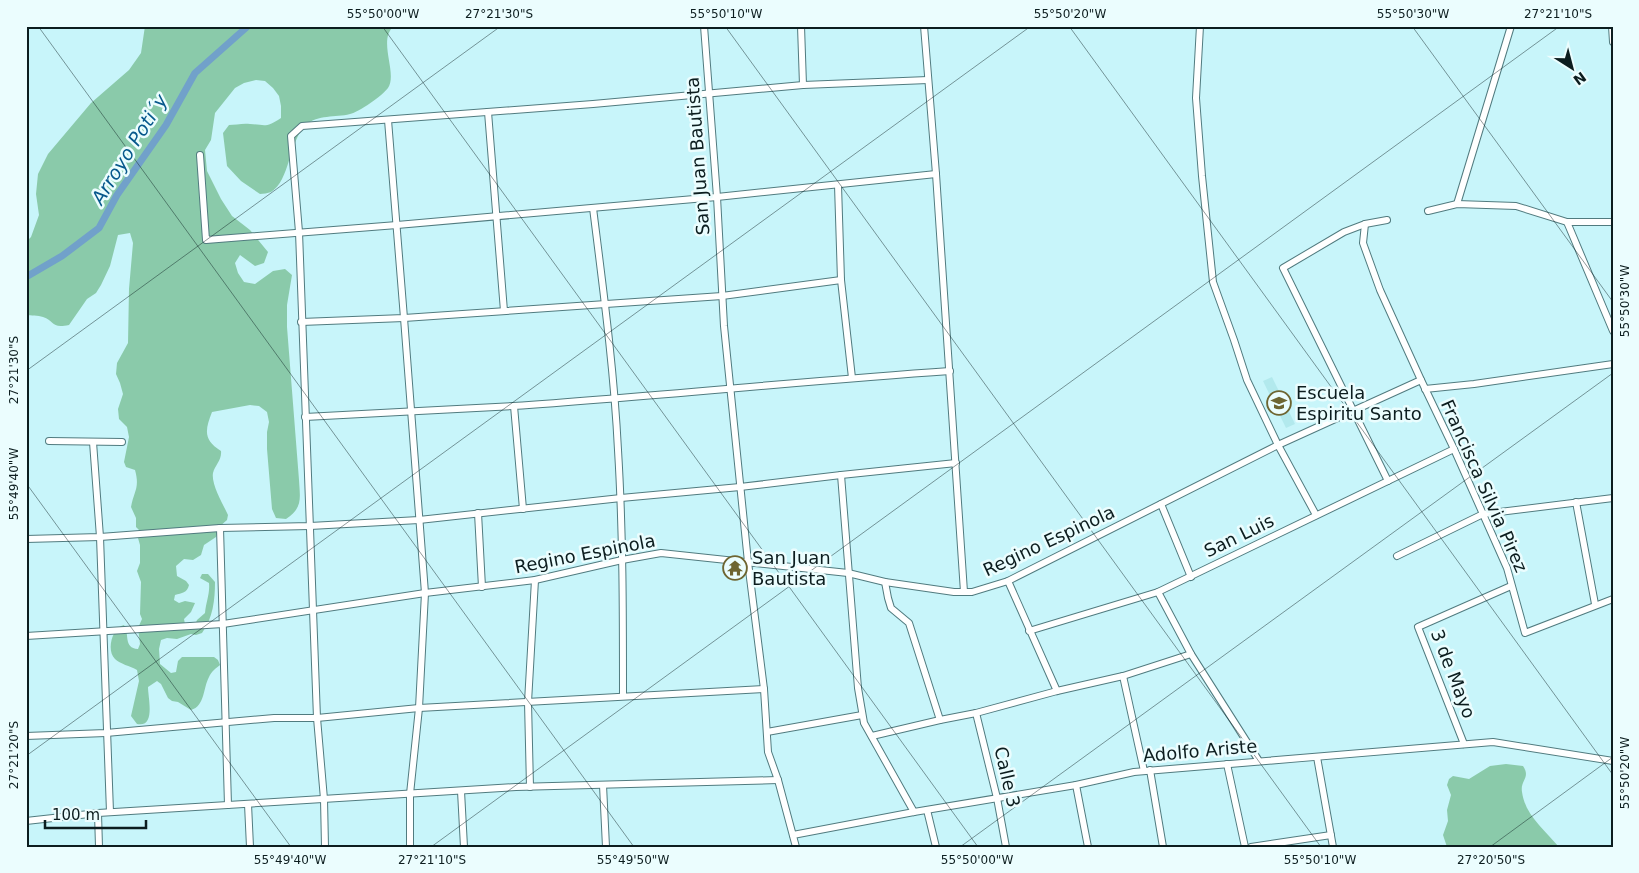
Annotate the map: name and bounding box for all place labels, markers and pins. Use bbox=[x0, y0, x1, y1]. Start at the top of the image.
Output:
place label: Escuela Espiritu Santo bbox=[1296, 382, 1422, 424]
school or university icon: Escuela Espiritu Santo bbox=[1266, 390, 1292, 416]
place label: San Juan Bautista bbox=[752, 547, 831, 589]
temple icon: San Juan Bautista bbox=[722, 555, 748, 581]

